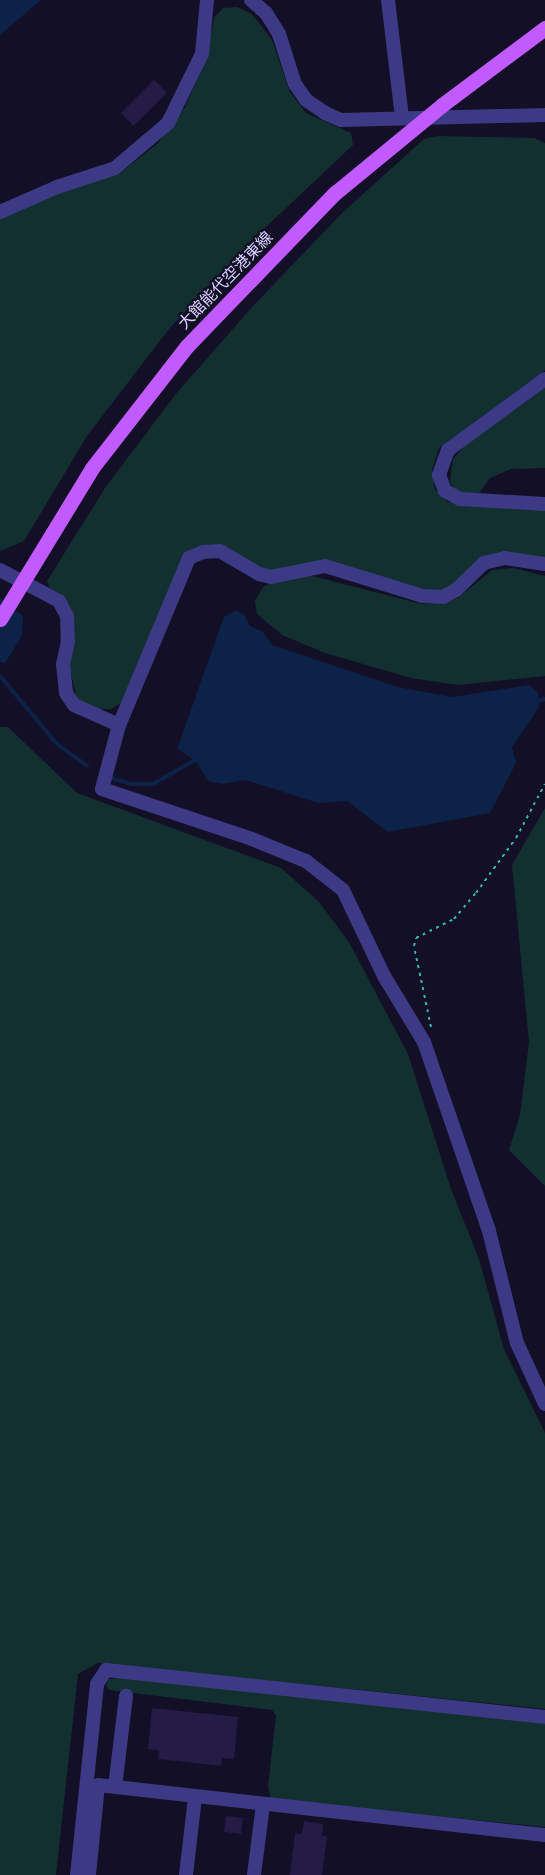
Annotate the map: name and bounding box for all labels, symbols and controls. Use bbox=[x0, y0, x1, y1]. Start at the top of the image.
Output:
street label: 大館能代空港東線 bbox=[174, 227, 276, 333]

